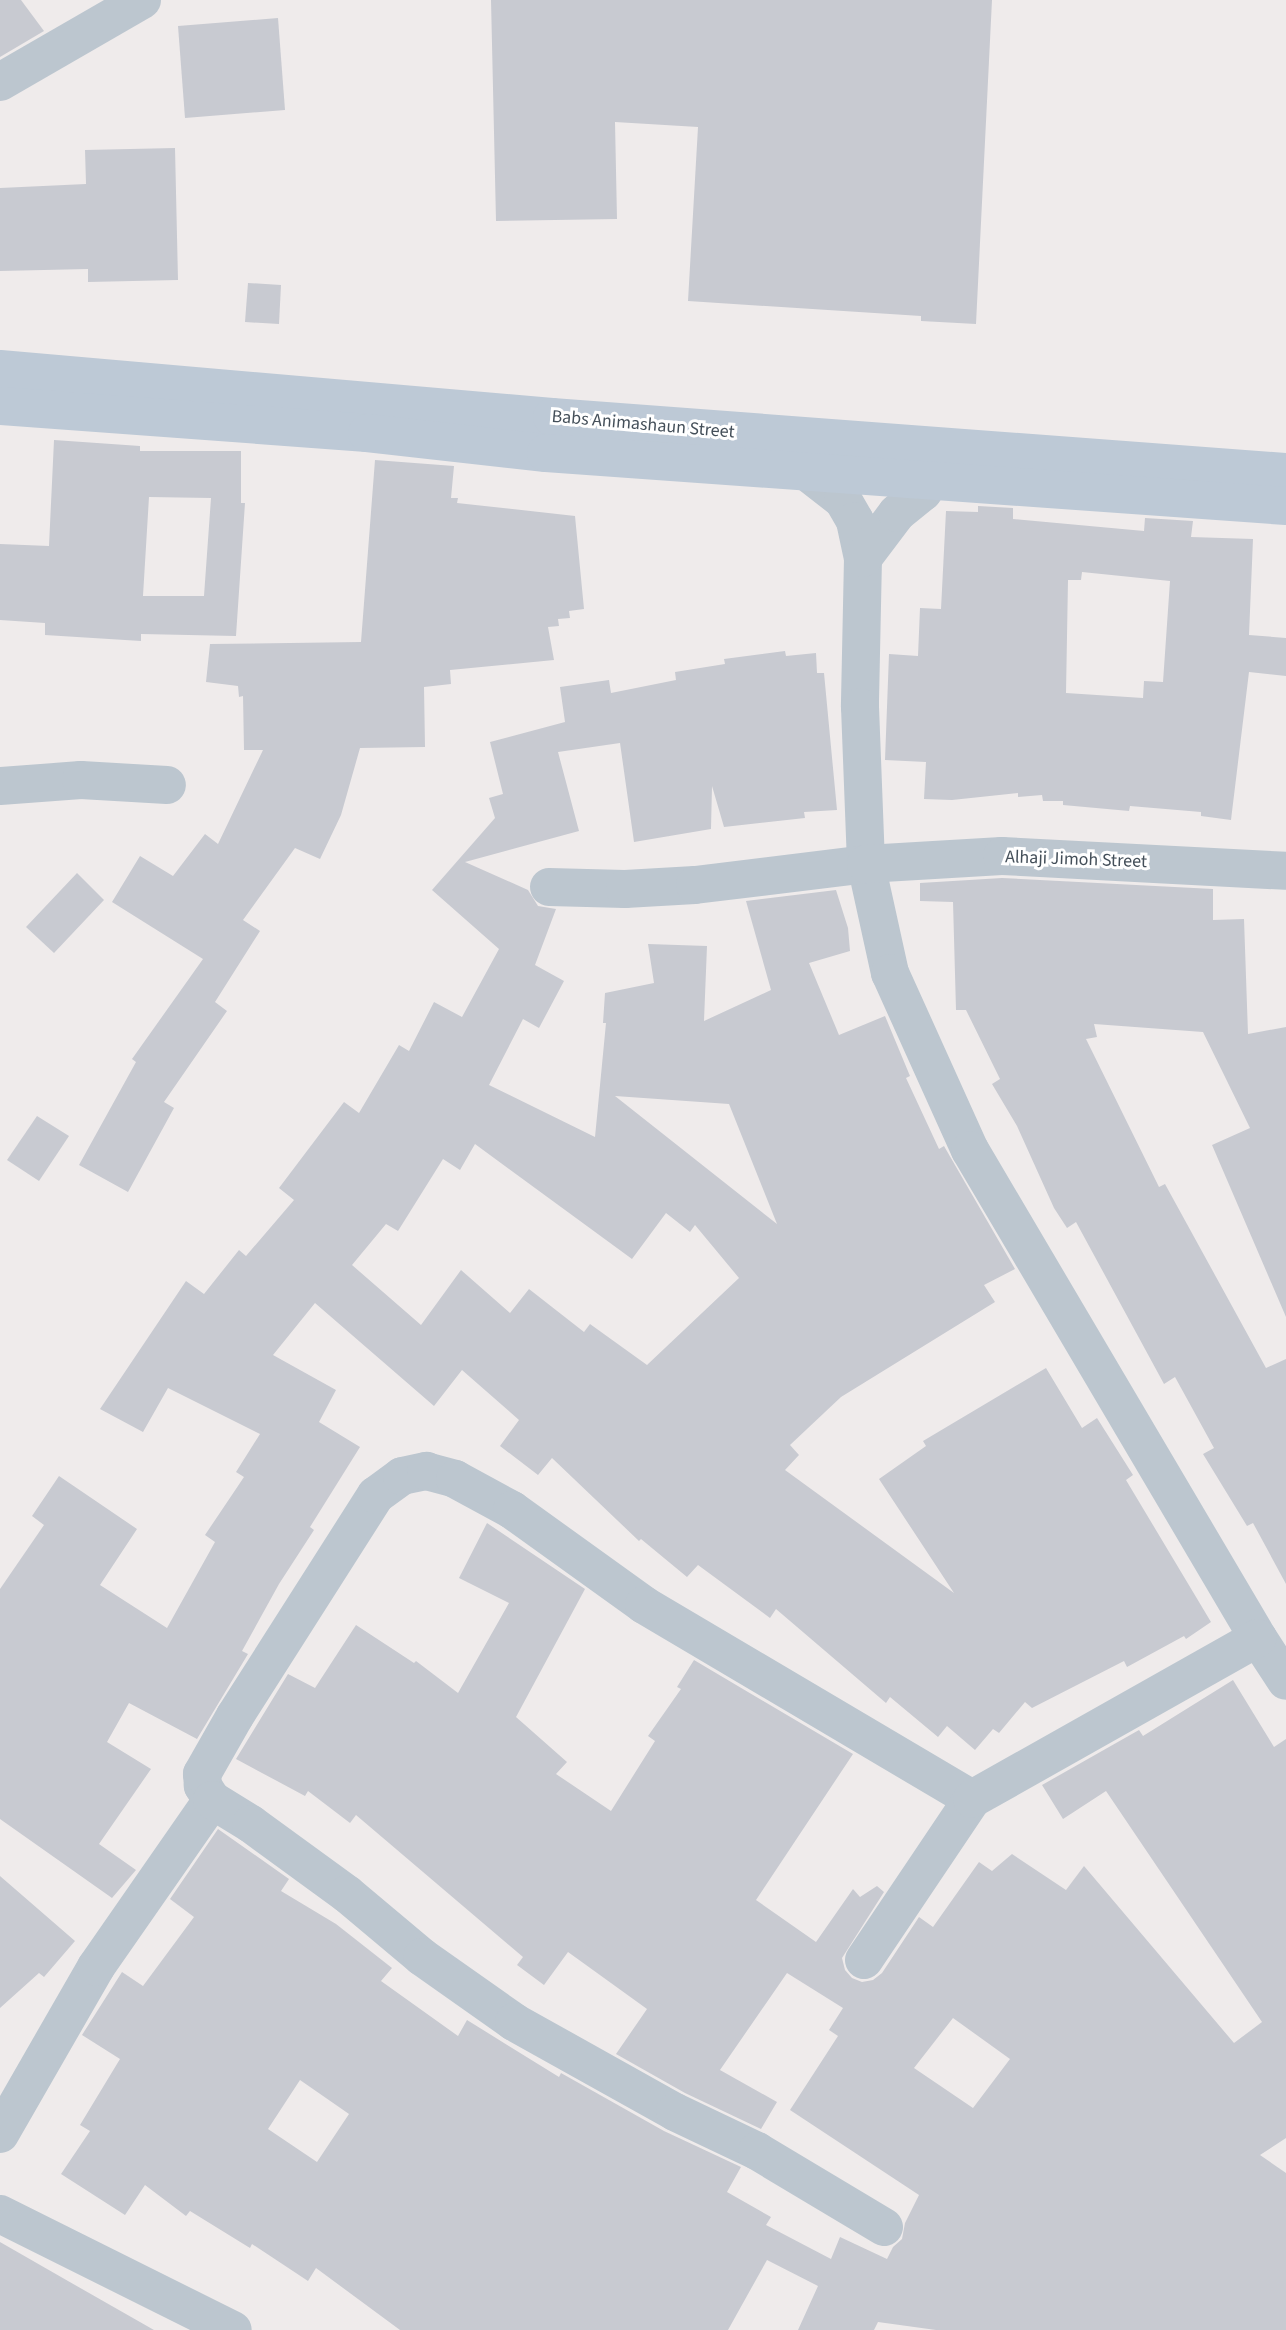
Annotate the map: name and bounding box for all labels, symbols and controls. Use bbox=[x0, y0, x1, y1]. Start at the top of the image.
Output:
street label: Babs Animashaun Street bbox=[551, 406, 735, 444]
street label: Alhaji Jimoh Street bbox=[1005, 847, 1147, 873]

